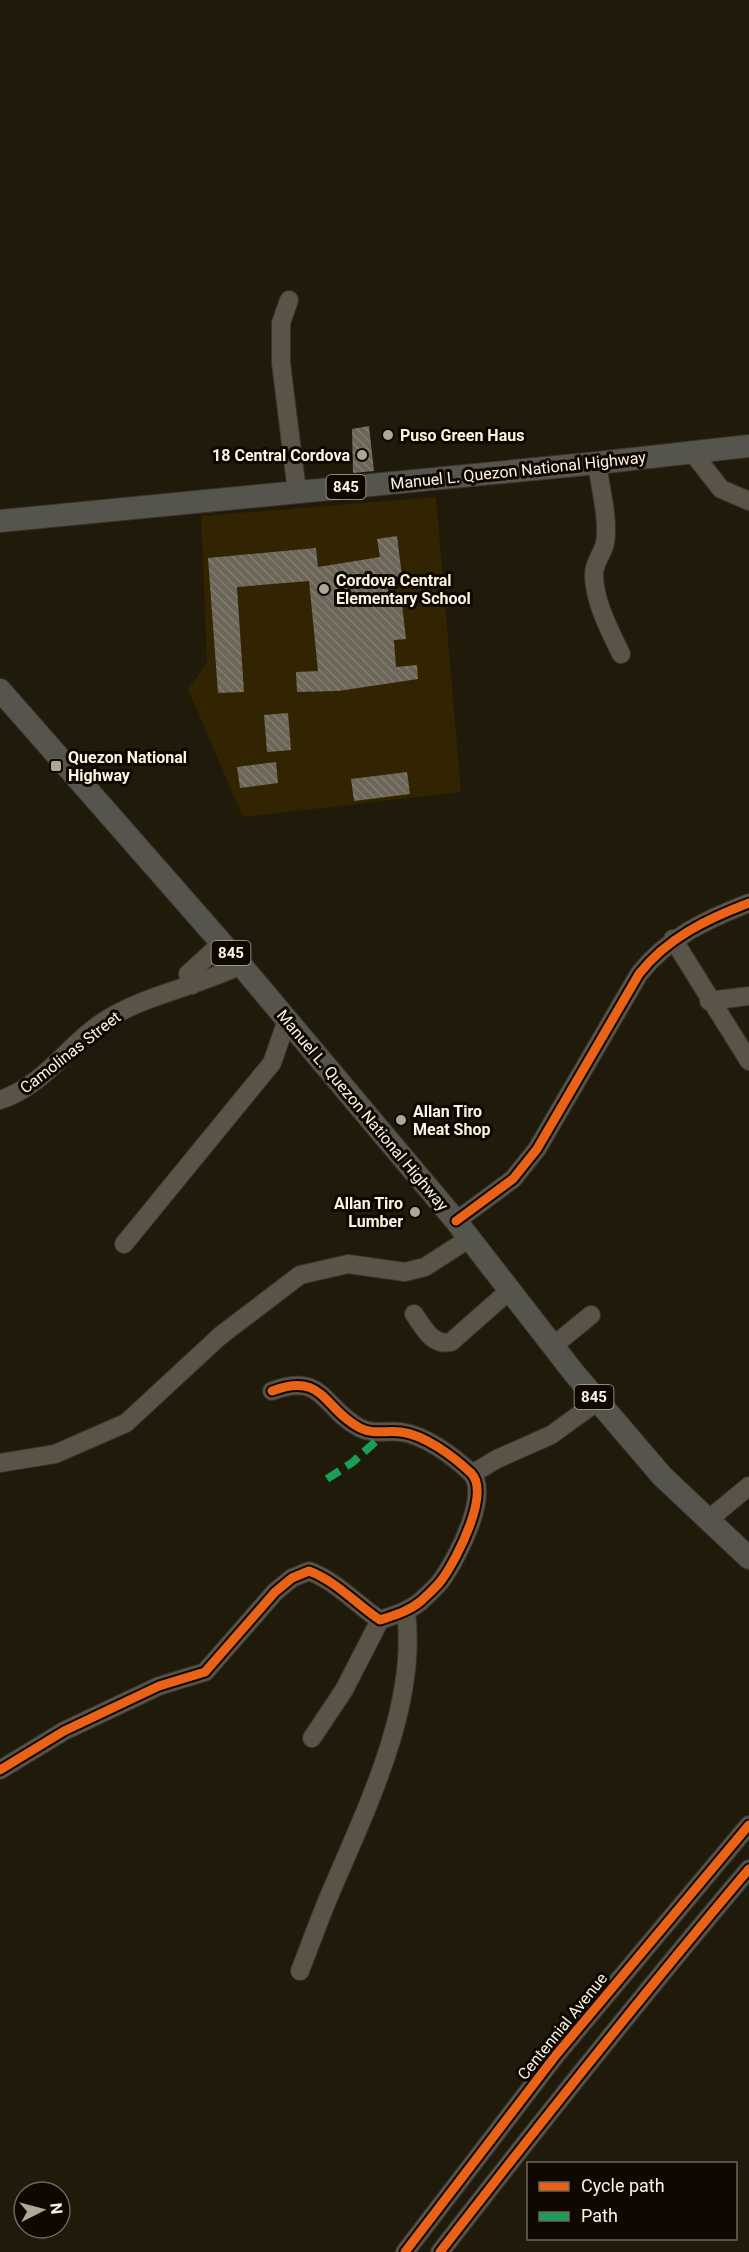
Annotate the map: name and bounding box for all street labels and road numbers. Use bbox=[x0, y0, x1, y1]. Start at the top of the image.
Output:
street label: Manuel L. Quezon National Highway bbox=[389, 448, 647, 493]
road number: 845 bbox=[326, 475, 366, 499]
road number: 845 bbox=[212, 941, 250, 965]
street label: Manuel L. Quezon National Highway bbox=[273, 1006, 453, 1215]
street label: Camolinas Street bbox=[16, 1007, 124, 1097]
road number: 845 bbox=[574, 1385, 614, 1409]
street label: Centennial Avenue bbox=[514, 1969, 611, 2084]

